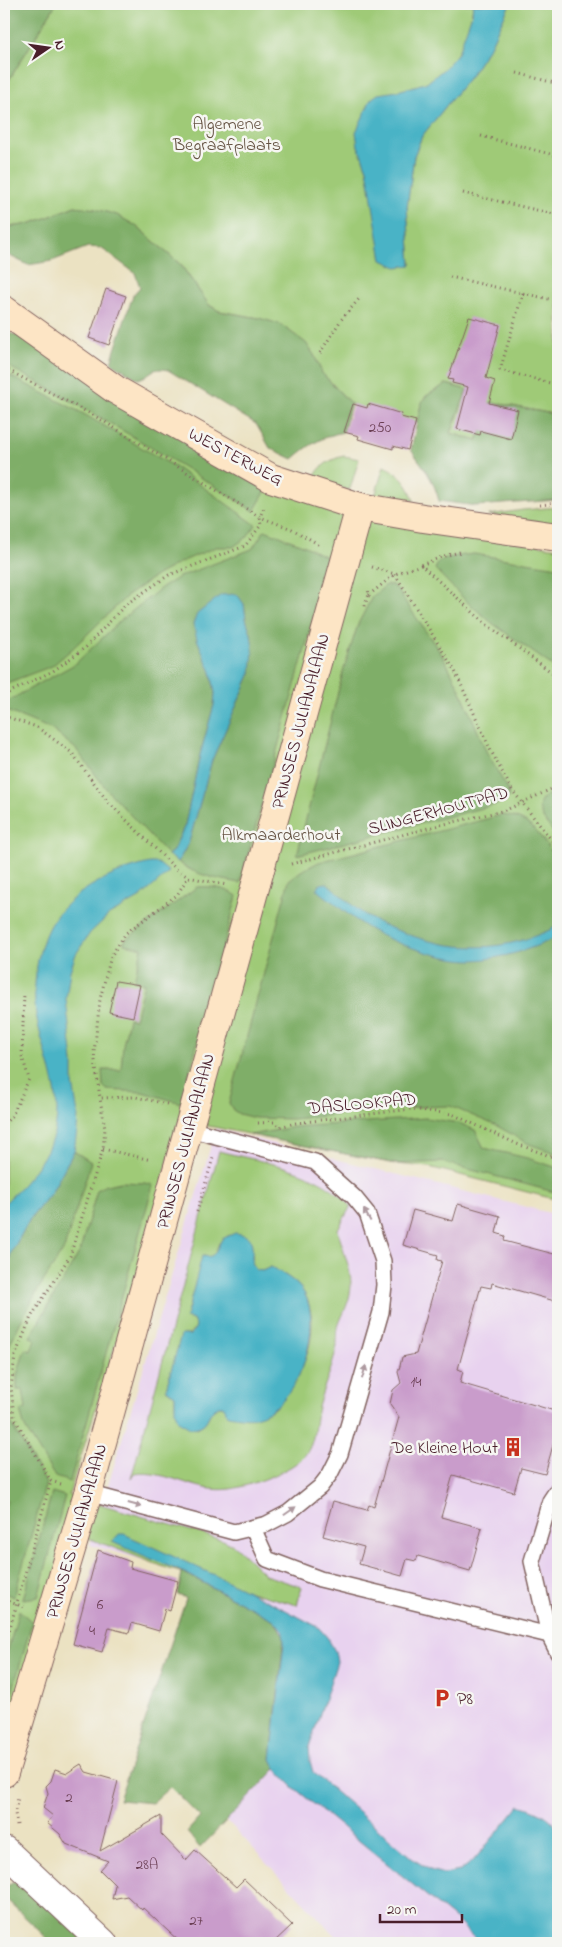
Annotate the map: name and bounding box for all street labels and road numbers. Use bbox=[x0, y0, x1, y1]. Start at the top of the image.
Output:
street label: WESTERWEG bbox=[183, 422, 287, 494]
street label: PRINSES JULIANALAAN bbox=[266, 631, 338, 812]
street label: SLINGERHOUTPAD bbox=[365, 781, 512, 843]
street label: PRINSES JULIANALAAN bbox=[151, 1051, 223, 1232]
street label: DASLOOKPAD bbox=[306, 1087, 417, 1123]
street label: PRINSES JULIANALAAN bbox=[41, 1441, 115, 1622]

